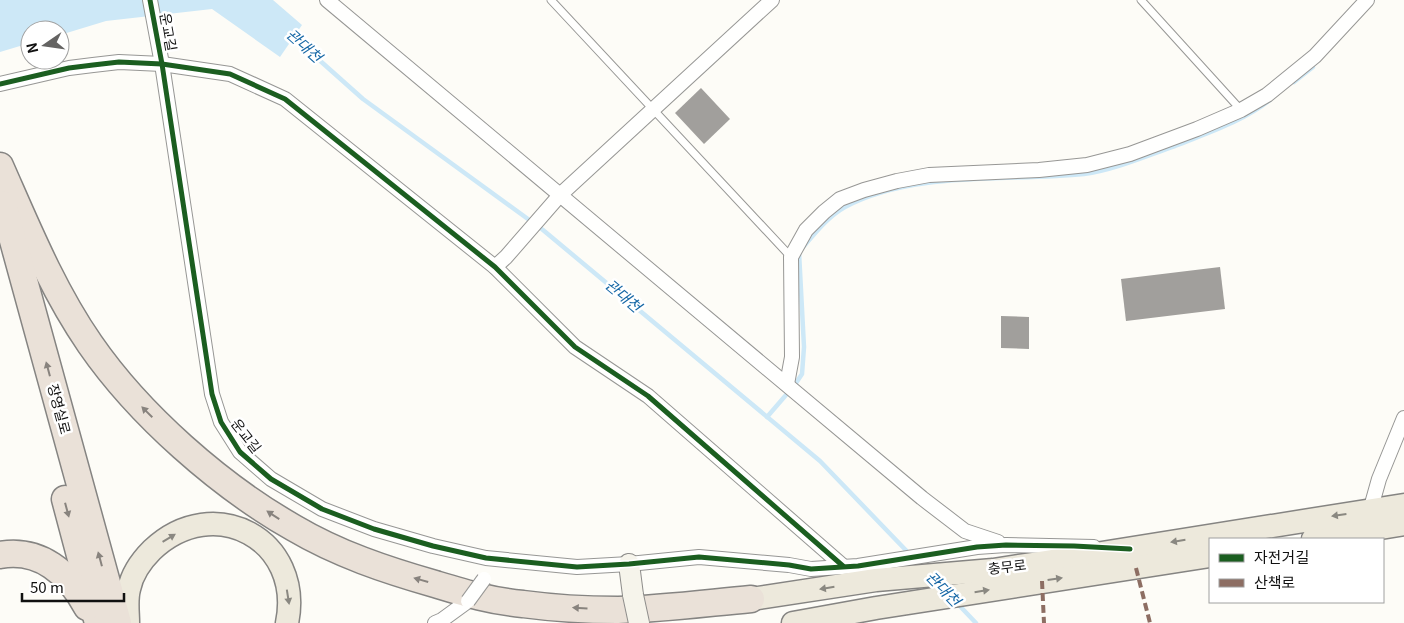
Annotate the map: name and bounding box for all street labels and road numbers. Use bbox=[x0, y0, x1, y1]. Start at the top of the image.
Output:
street label: 운교길 bbox=[156, 11, 182, 53]
street label: 장영실로 bbox=[44, 381, 76, 436]
street label: 운교길 bbox=[227, 414, 267, 457]
street label: 충무로 bbox=[986, 554, 1027, 578]

